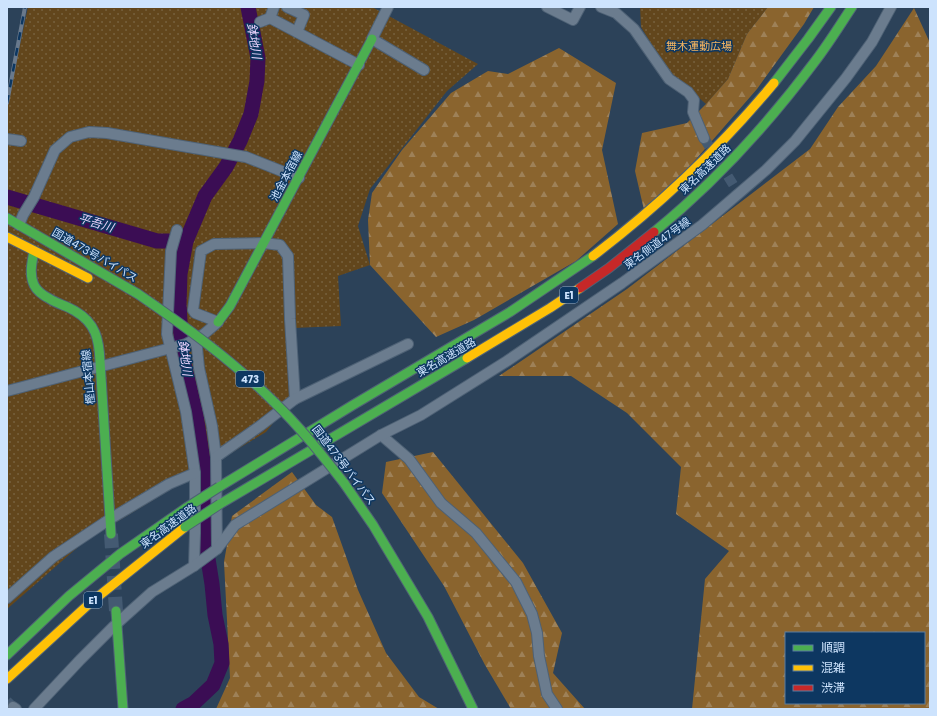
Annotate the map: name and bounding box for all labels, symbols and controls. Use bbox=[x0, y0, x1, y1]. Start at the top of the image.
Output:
water label: 鉢地川 bbox=[243, 22, 266, 62]
park label: 舞木運動広場 bbox=[666, 38, 732, 54]
street label: 東名高速道路 bbox=[676, 140, 734, 198]
street label: 池金本宿線 bbox=[266, 148, 306, 204]
water label: 平吾川 bbox=[76, 209, 118, 236]
street label: 東名側道47号線 bbox=[620, 213, 694, 273]
street label: 国道473号バイパス bbox=[49, 224, 141, 286]
road number: E1 bbox=[560, 287, 578, 303]
street label: 東名高速道路 bbox=[413, 334, 479, 380]
water label: 鉢地川 bbox=[175, 339, 197, 379]
street label: 樫山本宿線 bbox=[78, 349, 98, 405]
road number: 473 bbox=[236, 371, 264, 387]
street label: 国道473号バイパス bbox=[309, 422, 379, 508]
street label: 東名高速道路 bbox=[137, 500, 199, 552]
road number: E1 bbox=[84, 592, 102, 608]
legend bbox=[785, 632, 925, 704]
text: 順調 bbox=[821, 639, 845, 656]
text: 混雑 bbox=[821, 659, 845, 676]
text: 渋滞 bbox=[821, 679, 845, 696]

